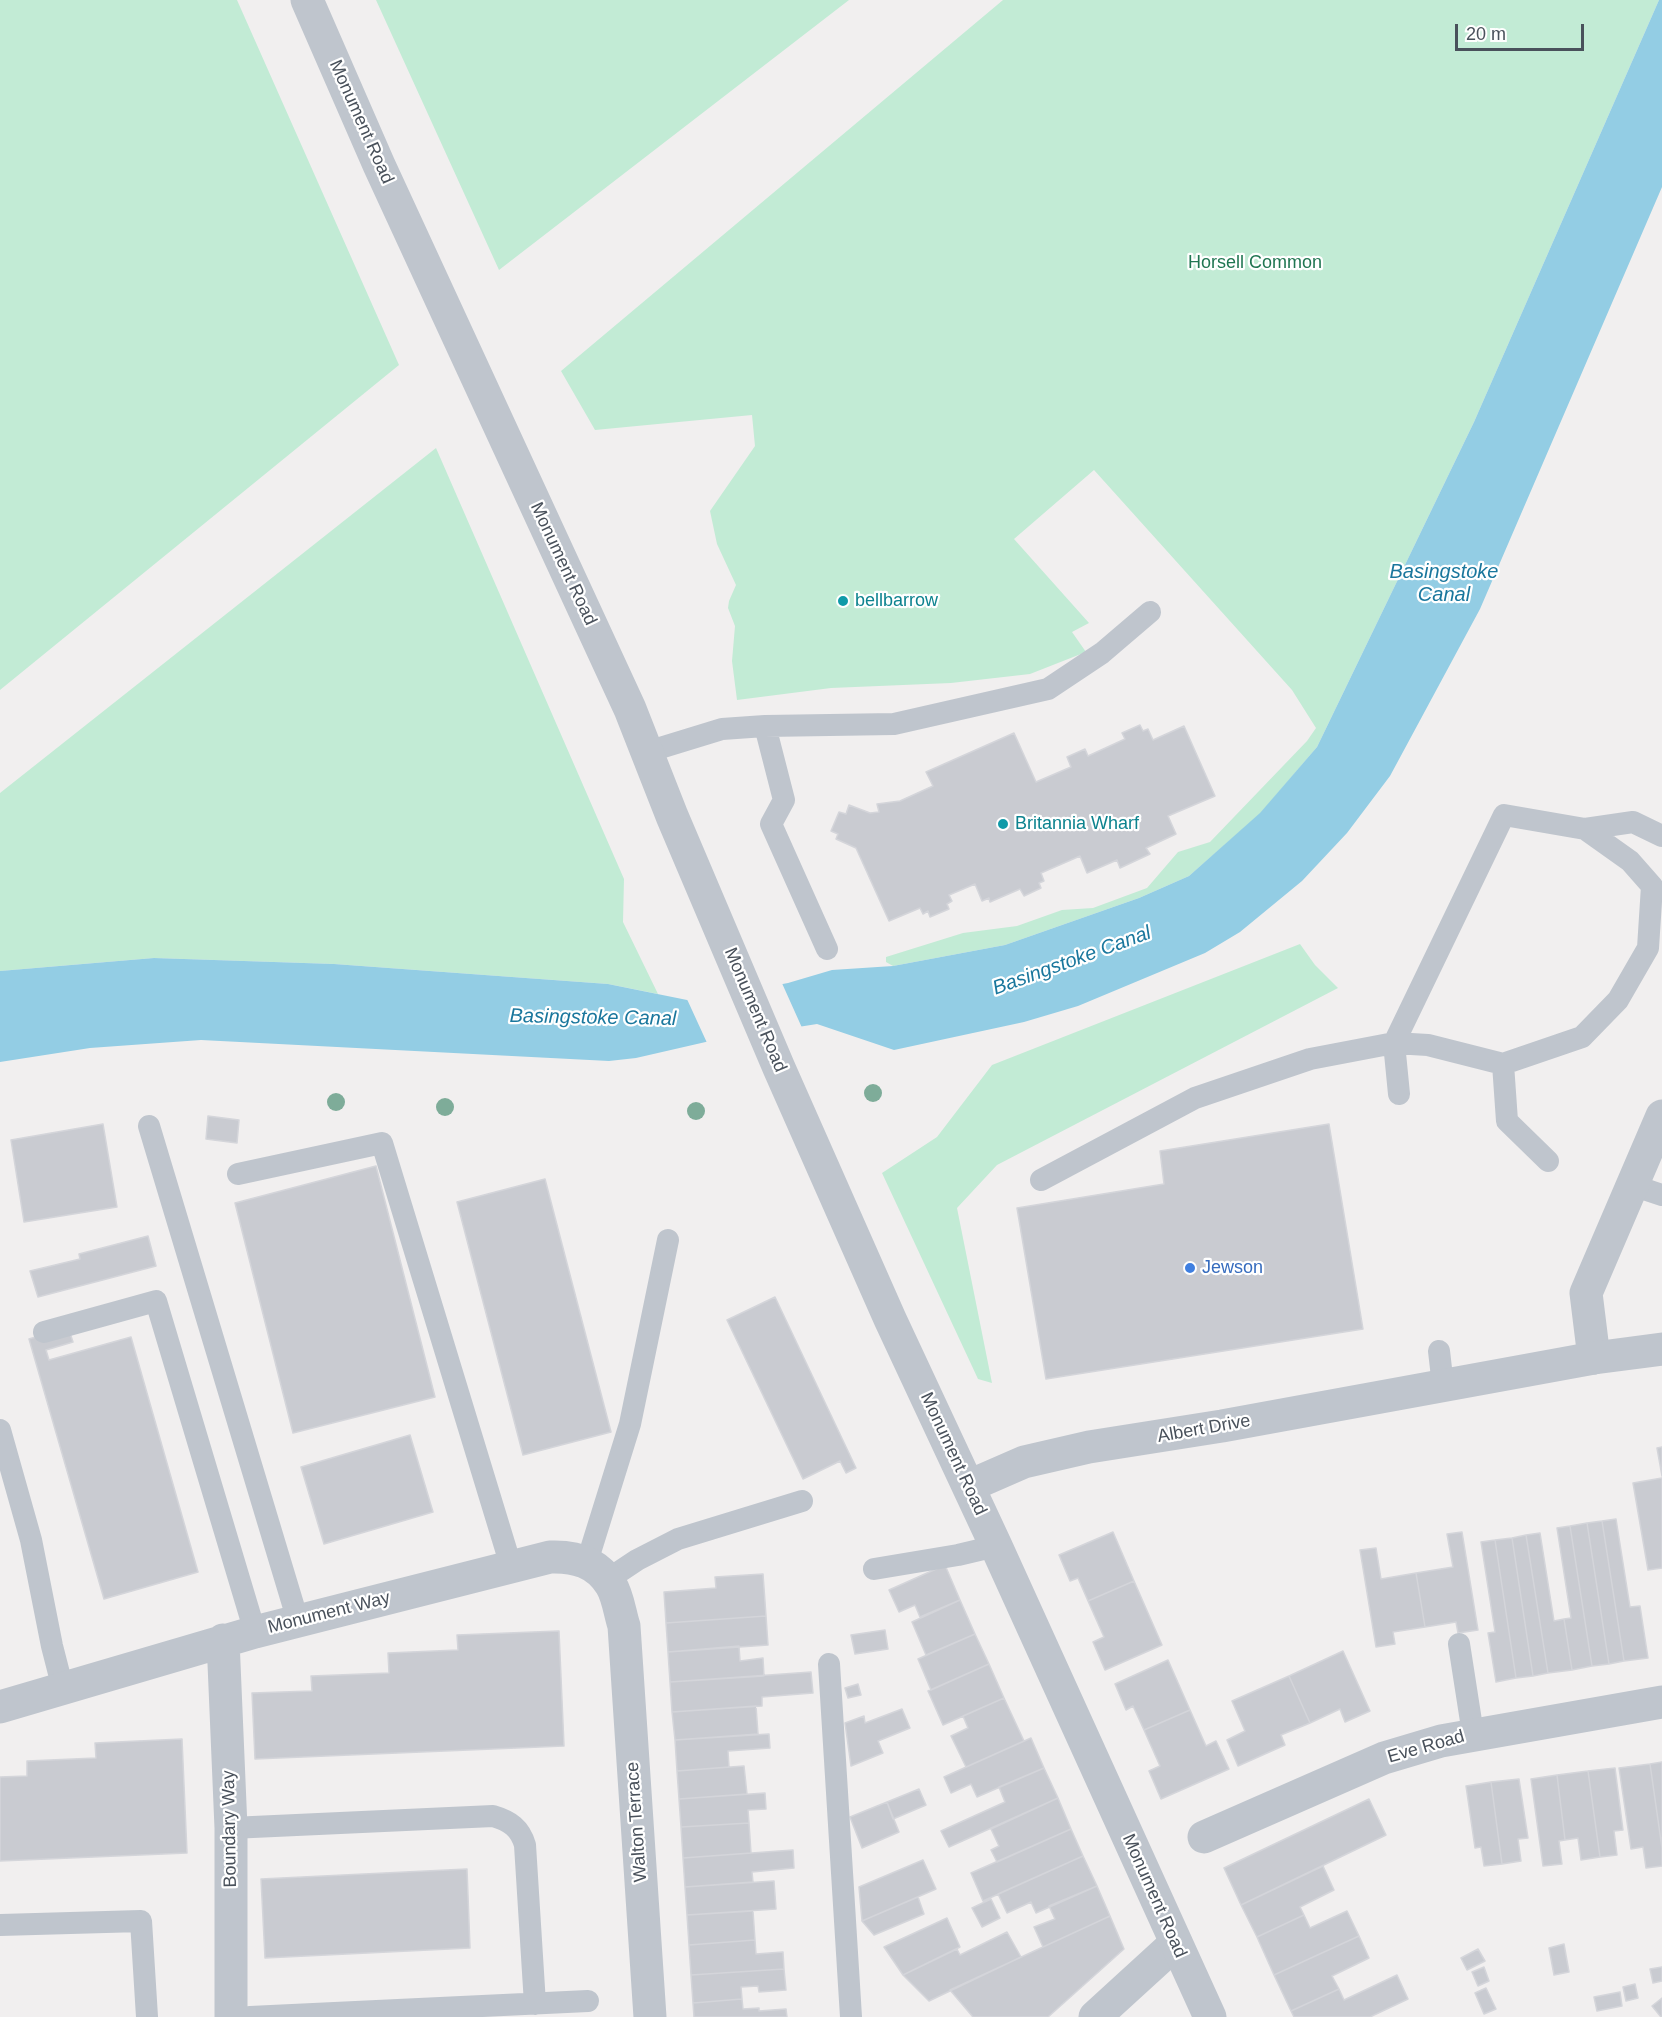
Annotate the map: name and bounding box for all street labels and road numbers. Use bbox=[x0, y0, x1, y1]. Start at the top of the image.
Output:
street label: Monument Road bbox=[324, 57, 398, 187]
street label: Monument Road bbox=[525, 499, 601, 629]
street label: Monument Road bbox=[719, 945, 791, 1075]
street label: Monument Road bbox=[915, 1389, 991, 1519]
street label: Albert Drive bbox=[1156, 1410, 1252, 1448]
street label: Monument Way bbox=[266, 1587, 392, 1639]
street label: Eve Road bbox=[1385, 1726, 1467, 1768]
street label: Walton Terrace bbox=[622, 1761, 652, 1883]
street label: Boundary Way bbox=[218, 1770, 242, 1888]
street label: Monument Road bbox=[1117, 1831, 1191, 1961]

